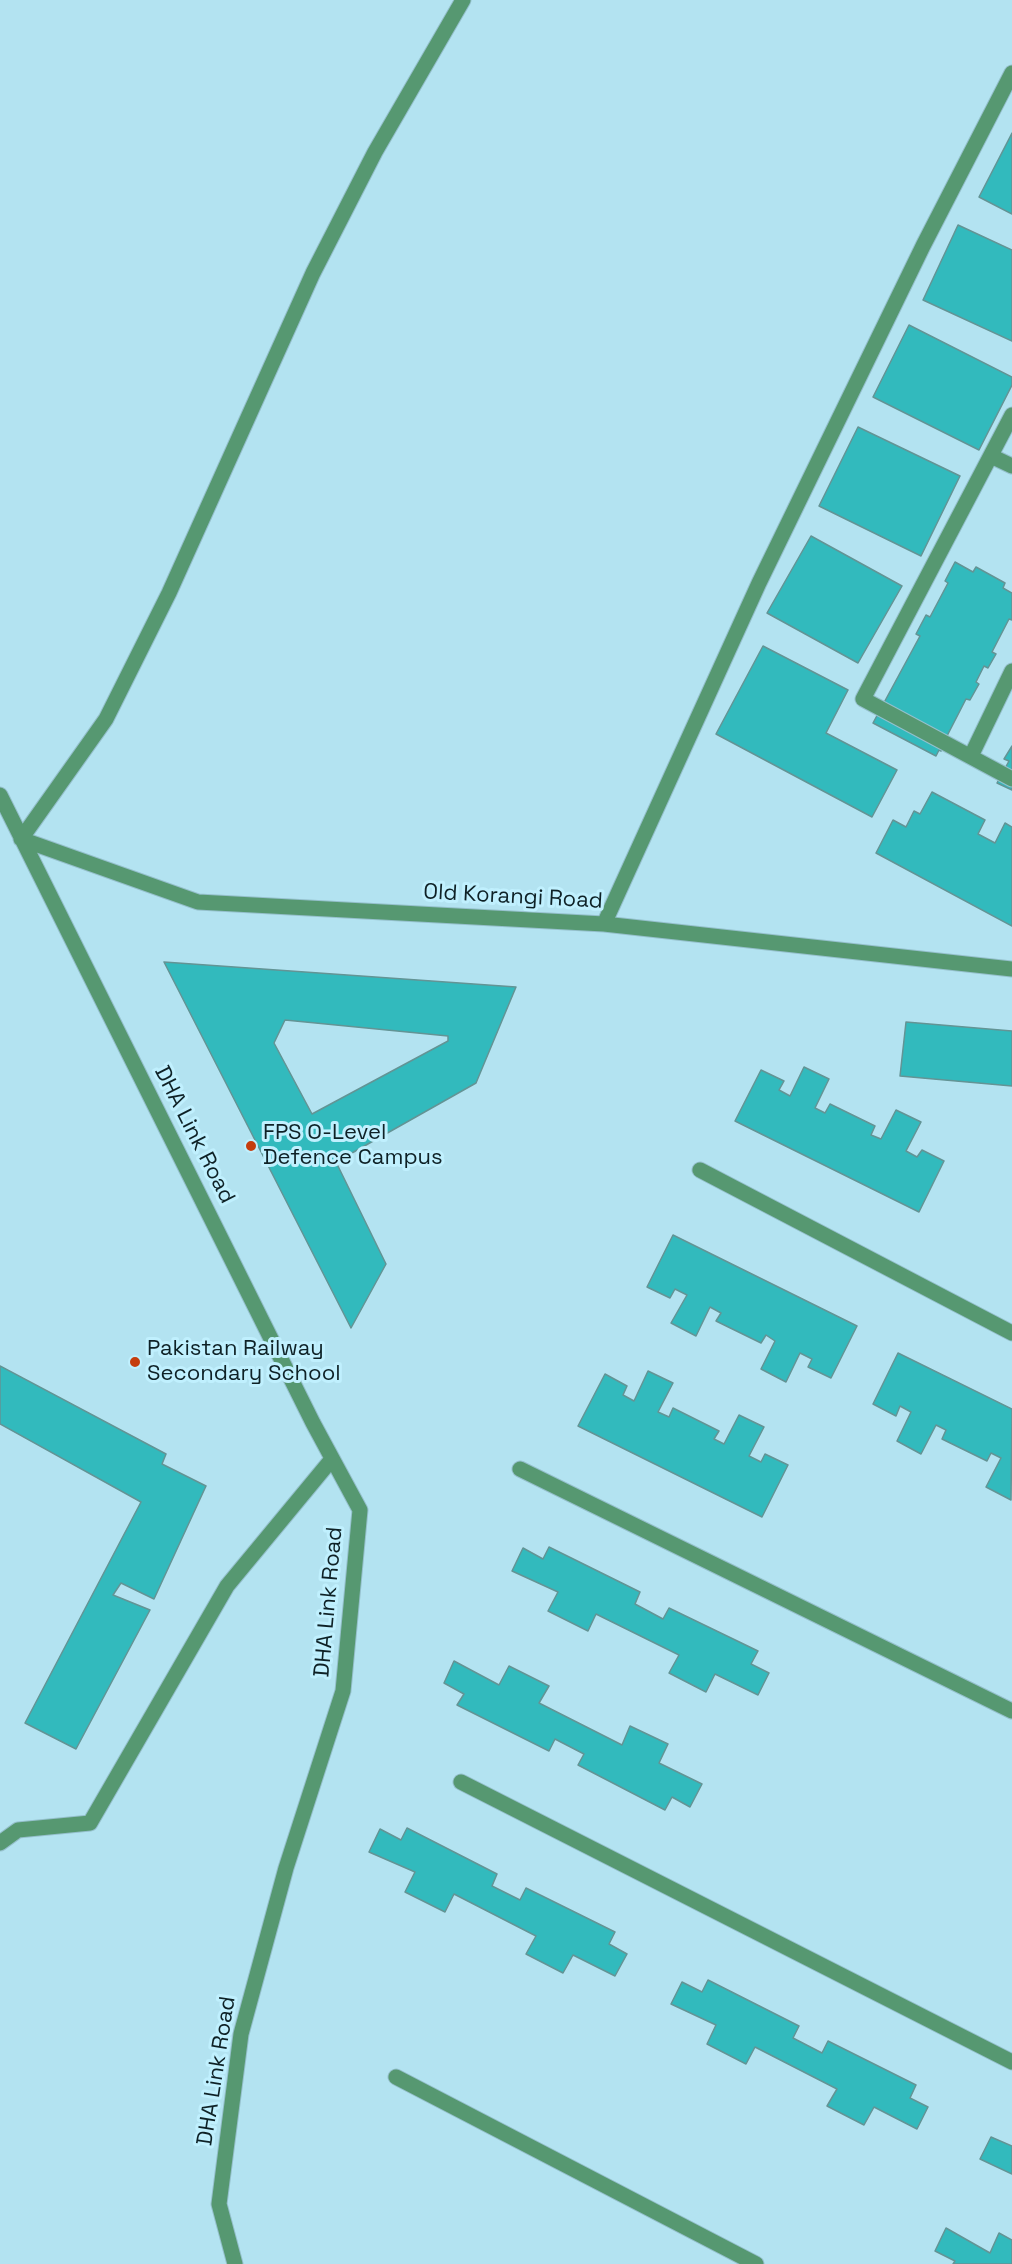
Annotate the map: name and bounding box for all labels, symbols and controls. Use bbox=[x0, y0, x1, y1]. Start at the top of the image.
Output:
street label: Old Korangi Road bbox=[423, 879, 603, 915]
street label: DHA Link Road bbox=[148, 1062, 240, 1208]
place label: FPS O-Level Defence Campus bbox=[263, 1120, 443, 1172]
marker: FPS O-Level Defence Campus bbox=[244, 1139, 258, 1153]
place label: Pakistan Railway Secondary School bbox=[147, 1336, 341, 1388]
marker: Pakistan Railway Secondary School bbox=[128, 1355, 142, 1369]
street label: DHA Link Road bbox=[309, 1526, 349, 1678]
street label: DHA Link Road bbox=[192, 1994, 242, 2148]

